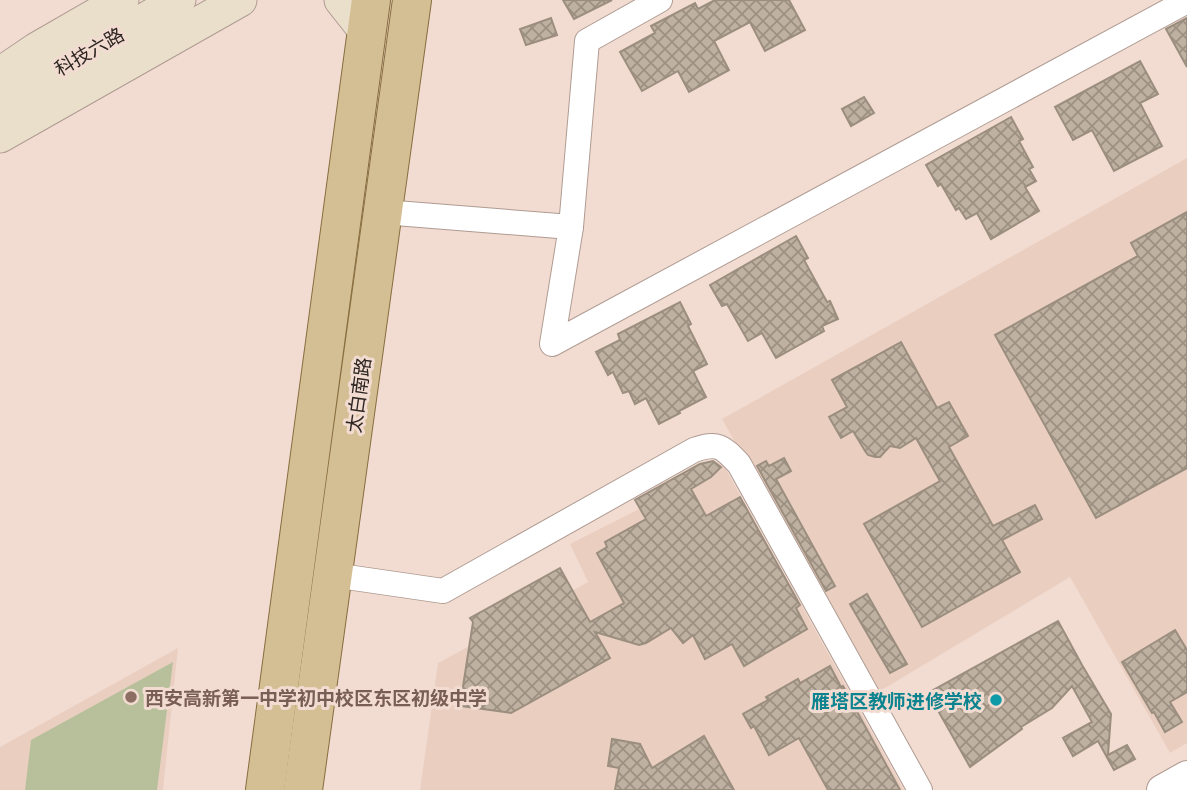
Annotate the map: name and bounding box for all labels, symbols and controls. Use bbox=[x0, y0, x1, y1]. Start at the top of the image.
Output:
street label: 科技六路 bbox=[50, 22, 128, 80]
street label: 太白南路 bbox=[341, 356, 375, 434]
place label: 西安高新第一中学初中校区东区初级中学 bbox=[145, 686, 487, 709]
marker: 西安高新第一中学初中校区东区初级中学 bbox=[123, 689, 139, 705]
place label: 雁塔区教师进修学校 bbox=[811, 689, 982, 712]
marker: 雁塔区教师进修学校 bbox=[988, 692, 1004, 708]

